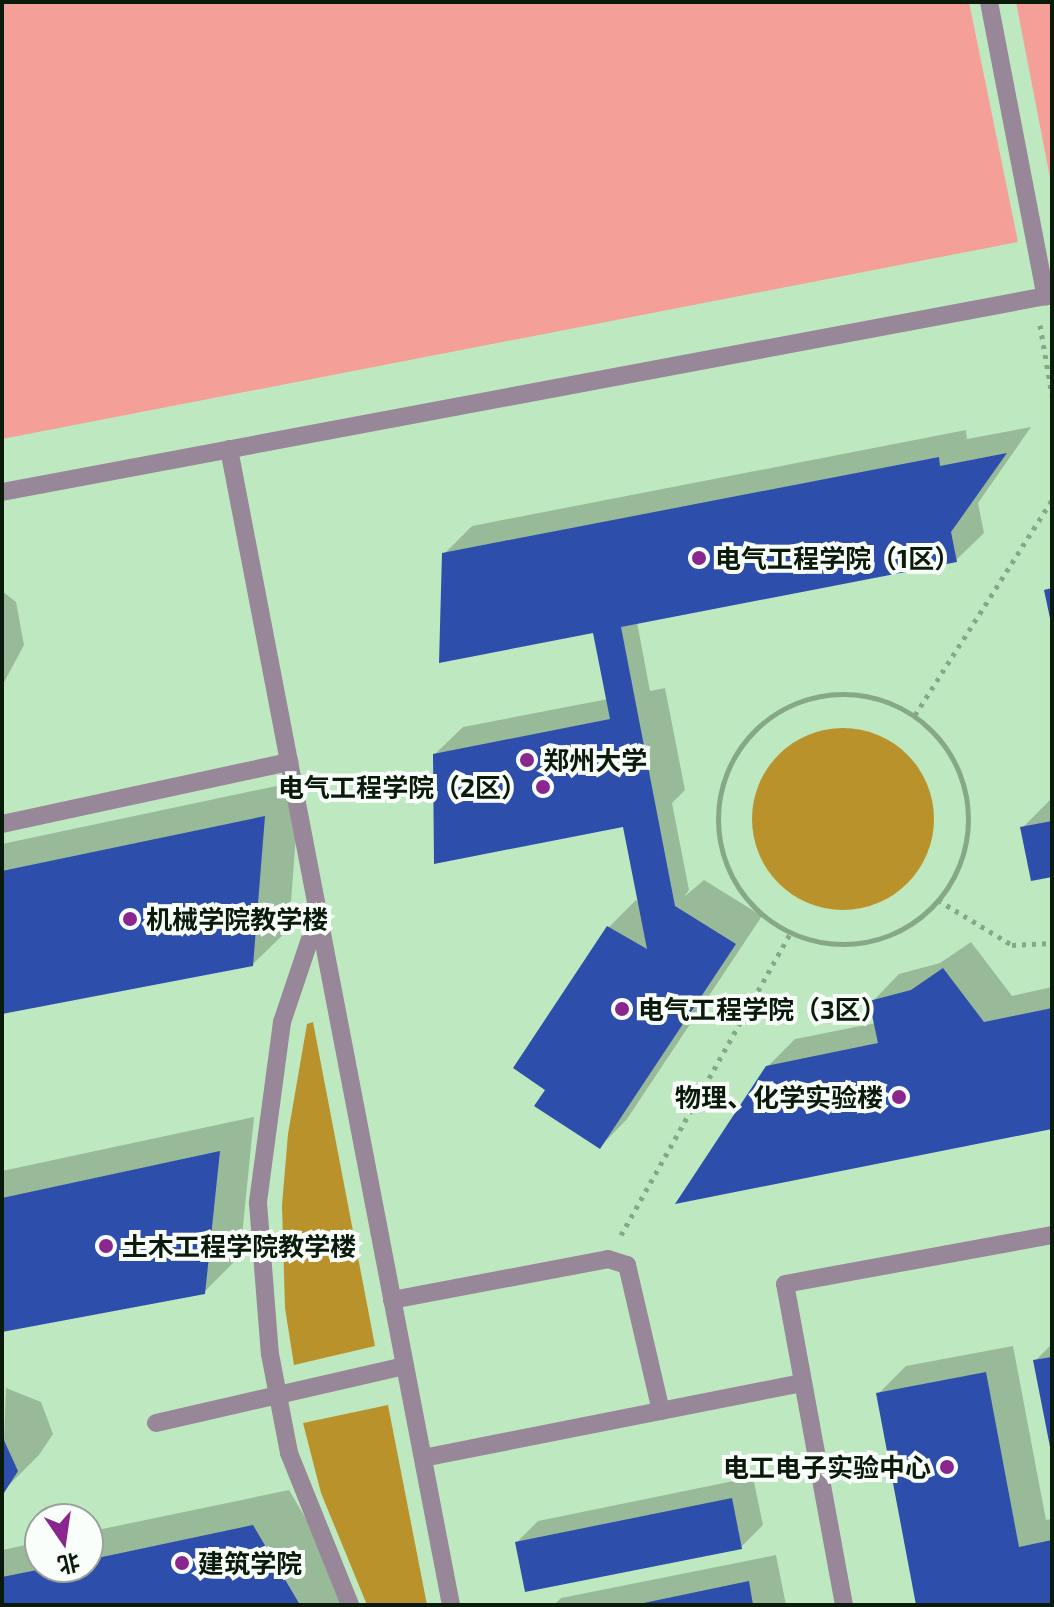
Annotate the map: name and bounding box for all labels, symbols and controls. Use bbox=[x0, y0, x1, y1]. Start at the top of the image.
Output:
place label: 电气工程学院（1区） bbox=[715, 542, 960, 574]
marker: 电气工程学院（1区） bbox=[690, 549, 708, 567]
place label: 郑州大学 bbox=[543, 744, 647, 776]
marker: 郑州大学 bbox=[518, 751, 536, 769]
place label: 电气工程学院（2区） bbox=[278, 771, 527, 803]
marker: 电气工程学院（2区） bbox=[534, 778, 552, 796]
place label: 机械学院教学楼 bbox=[146, 903, 328, 935]
marker: 机械学院教学楼 bbox=[121, 910, 139, 928]
place label: 电气工程学院（3区） bbox=[638, 993, 887, 1025]
marker: 电气工程学院（3区） bbox=[613, 1000, 631, 1018]
place label: 物理、化学实验楼 bbox=[675, 1081, 883, 1113]
marker: 物理、化学实验楼 bbox=[890, 1088, 908, 1106]
place label: 土木工程学院教学楼 bbox=[122, 1230, 356, 1262]
marker: 土木工程学院教学楼 bbox=[97, 1237, 115, 1255]
place label: 电工电子实验中心 bbox=[723, 1451, 931, 1483]
marker: 电工电子实验中心 bbox=[938, 1458, 956, 1476]
north arrow bbox=[24, 1503, 104, 1583]
place label: 建筑学院 bbox=[198, 1547, 302, 1579]
text: 北 bbox=[55, 1549, 83, 1580]
marker: 建筑学院 bbox=[173, 1554, 191, 1572]

